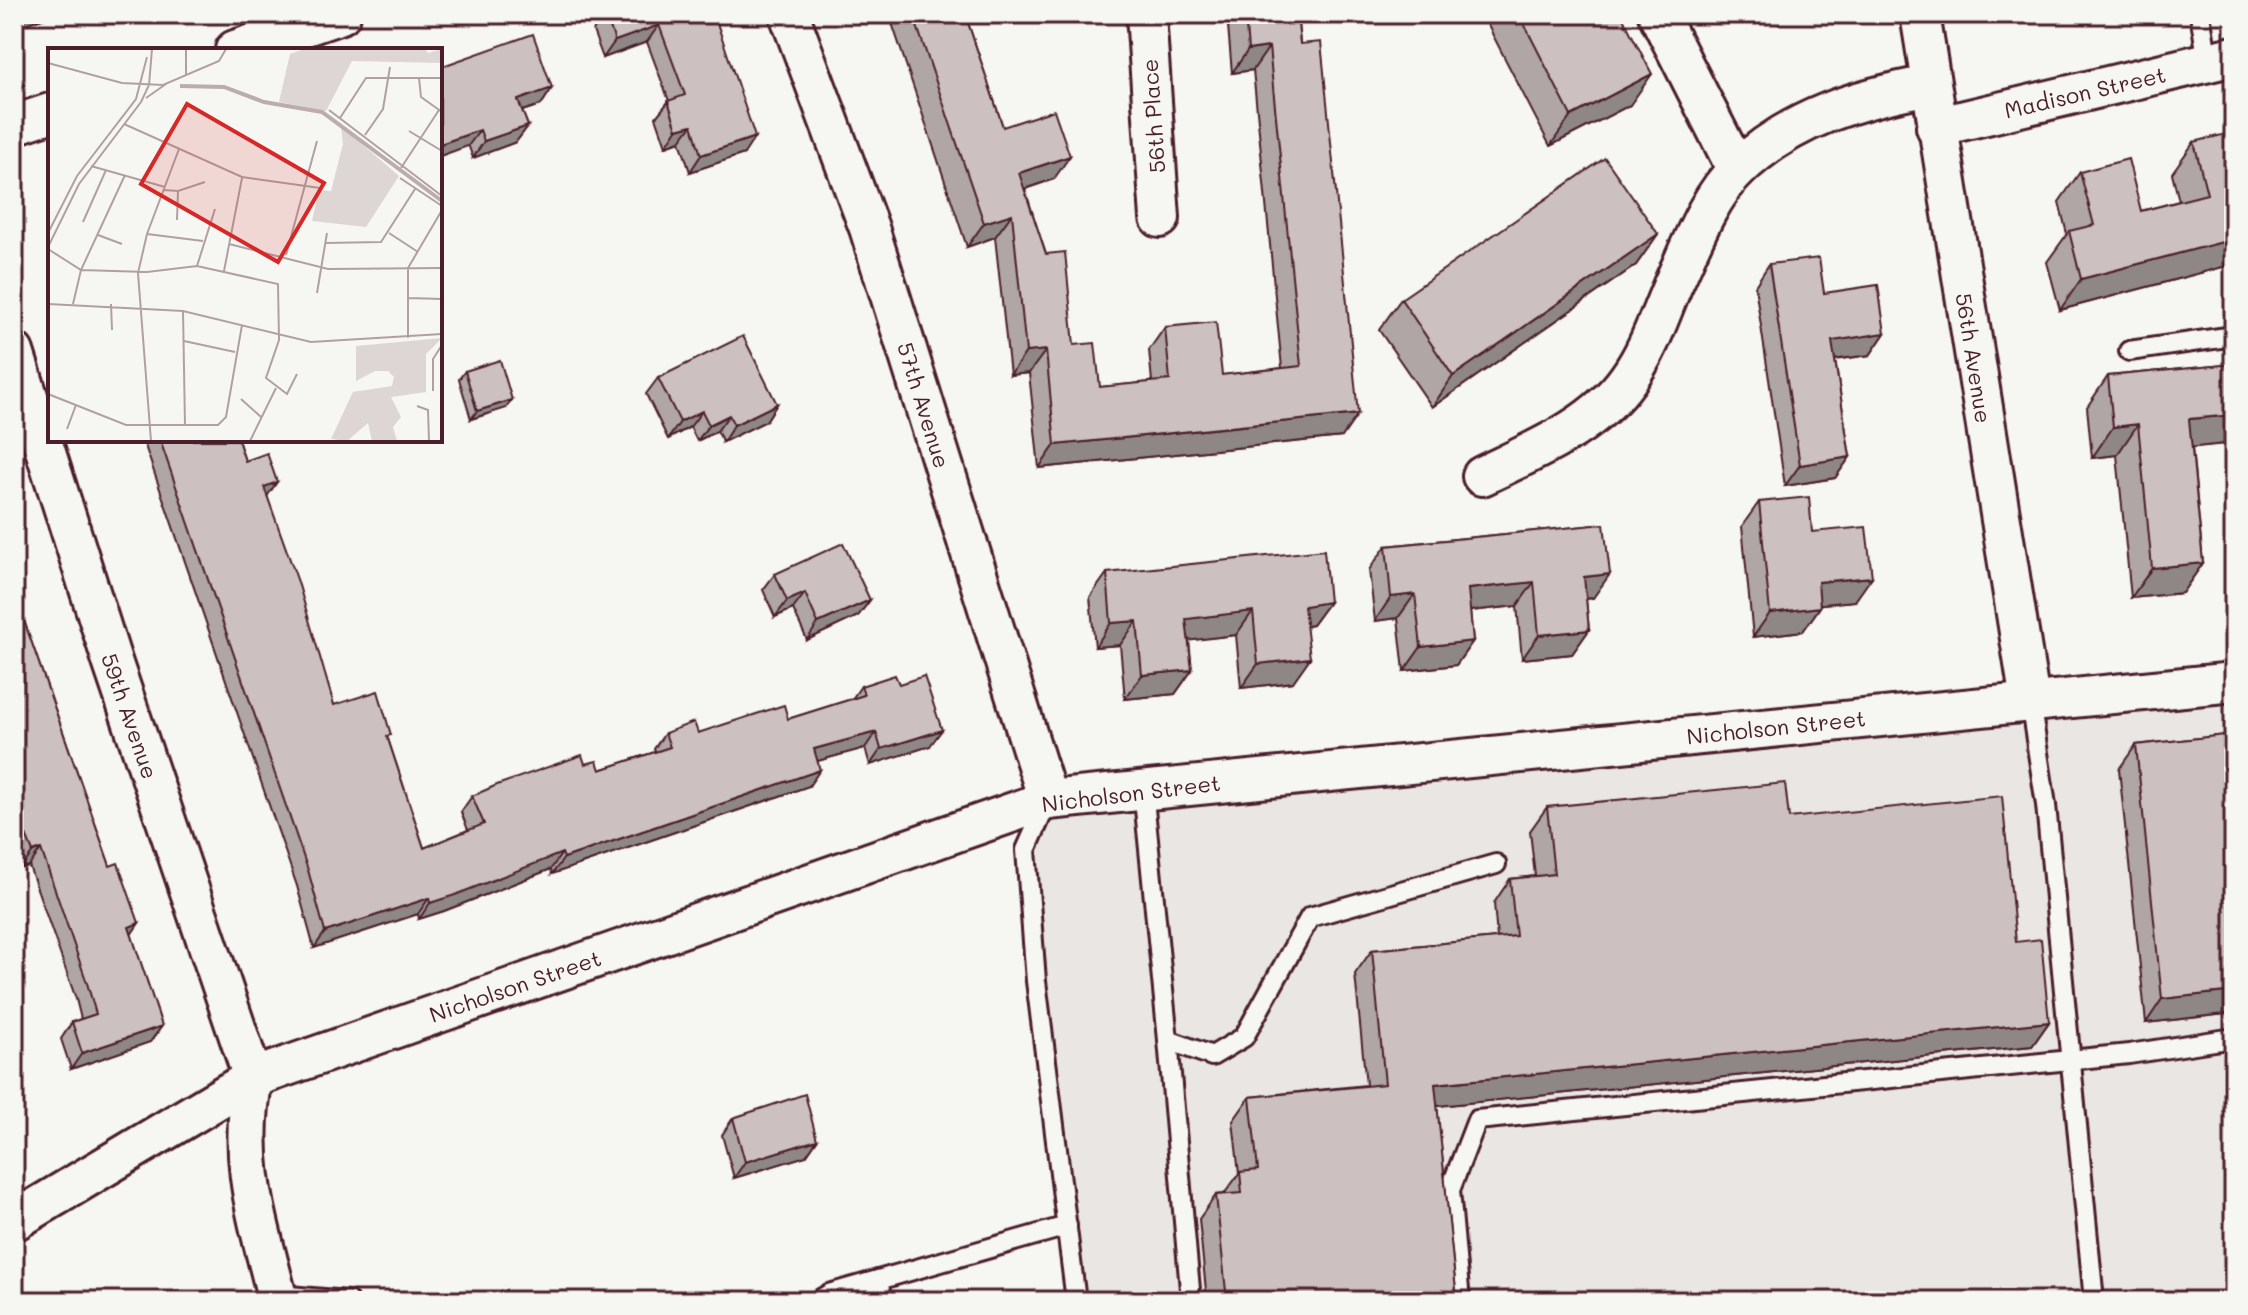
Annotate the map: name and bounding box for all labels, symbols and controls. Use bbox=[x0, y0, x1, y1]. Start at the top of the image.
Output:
inset map bbox=[48, 48, 442, 442]
street label: 56th Place bbox=[1135, 58, 1171, 174]
street label: Madison Street bbox=[2001, 59, 2169, 125]
street label: 56th Avenue bbox=[1949, 291, 1999, 425]
street label: 57th Avenue bbox=[891, 338, 957, 472]
street label: 59th Avenue bbox=[95, 649, 165, 783]
street label: Nicholson Street bbox=[1685, 703, 1867, 751]
street label: Nicholson Street bbox=[1040, 768, 1222, 818]
street label: Nicholson Street bbox=[425, 943, 605, 1029]

